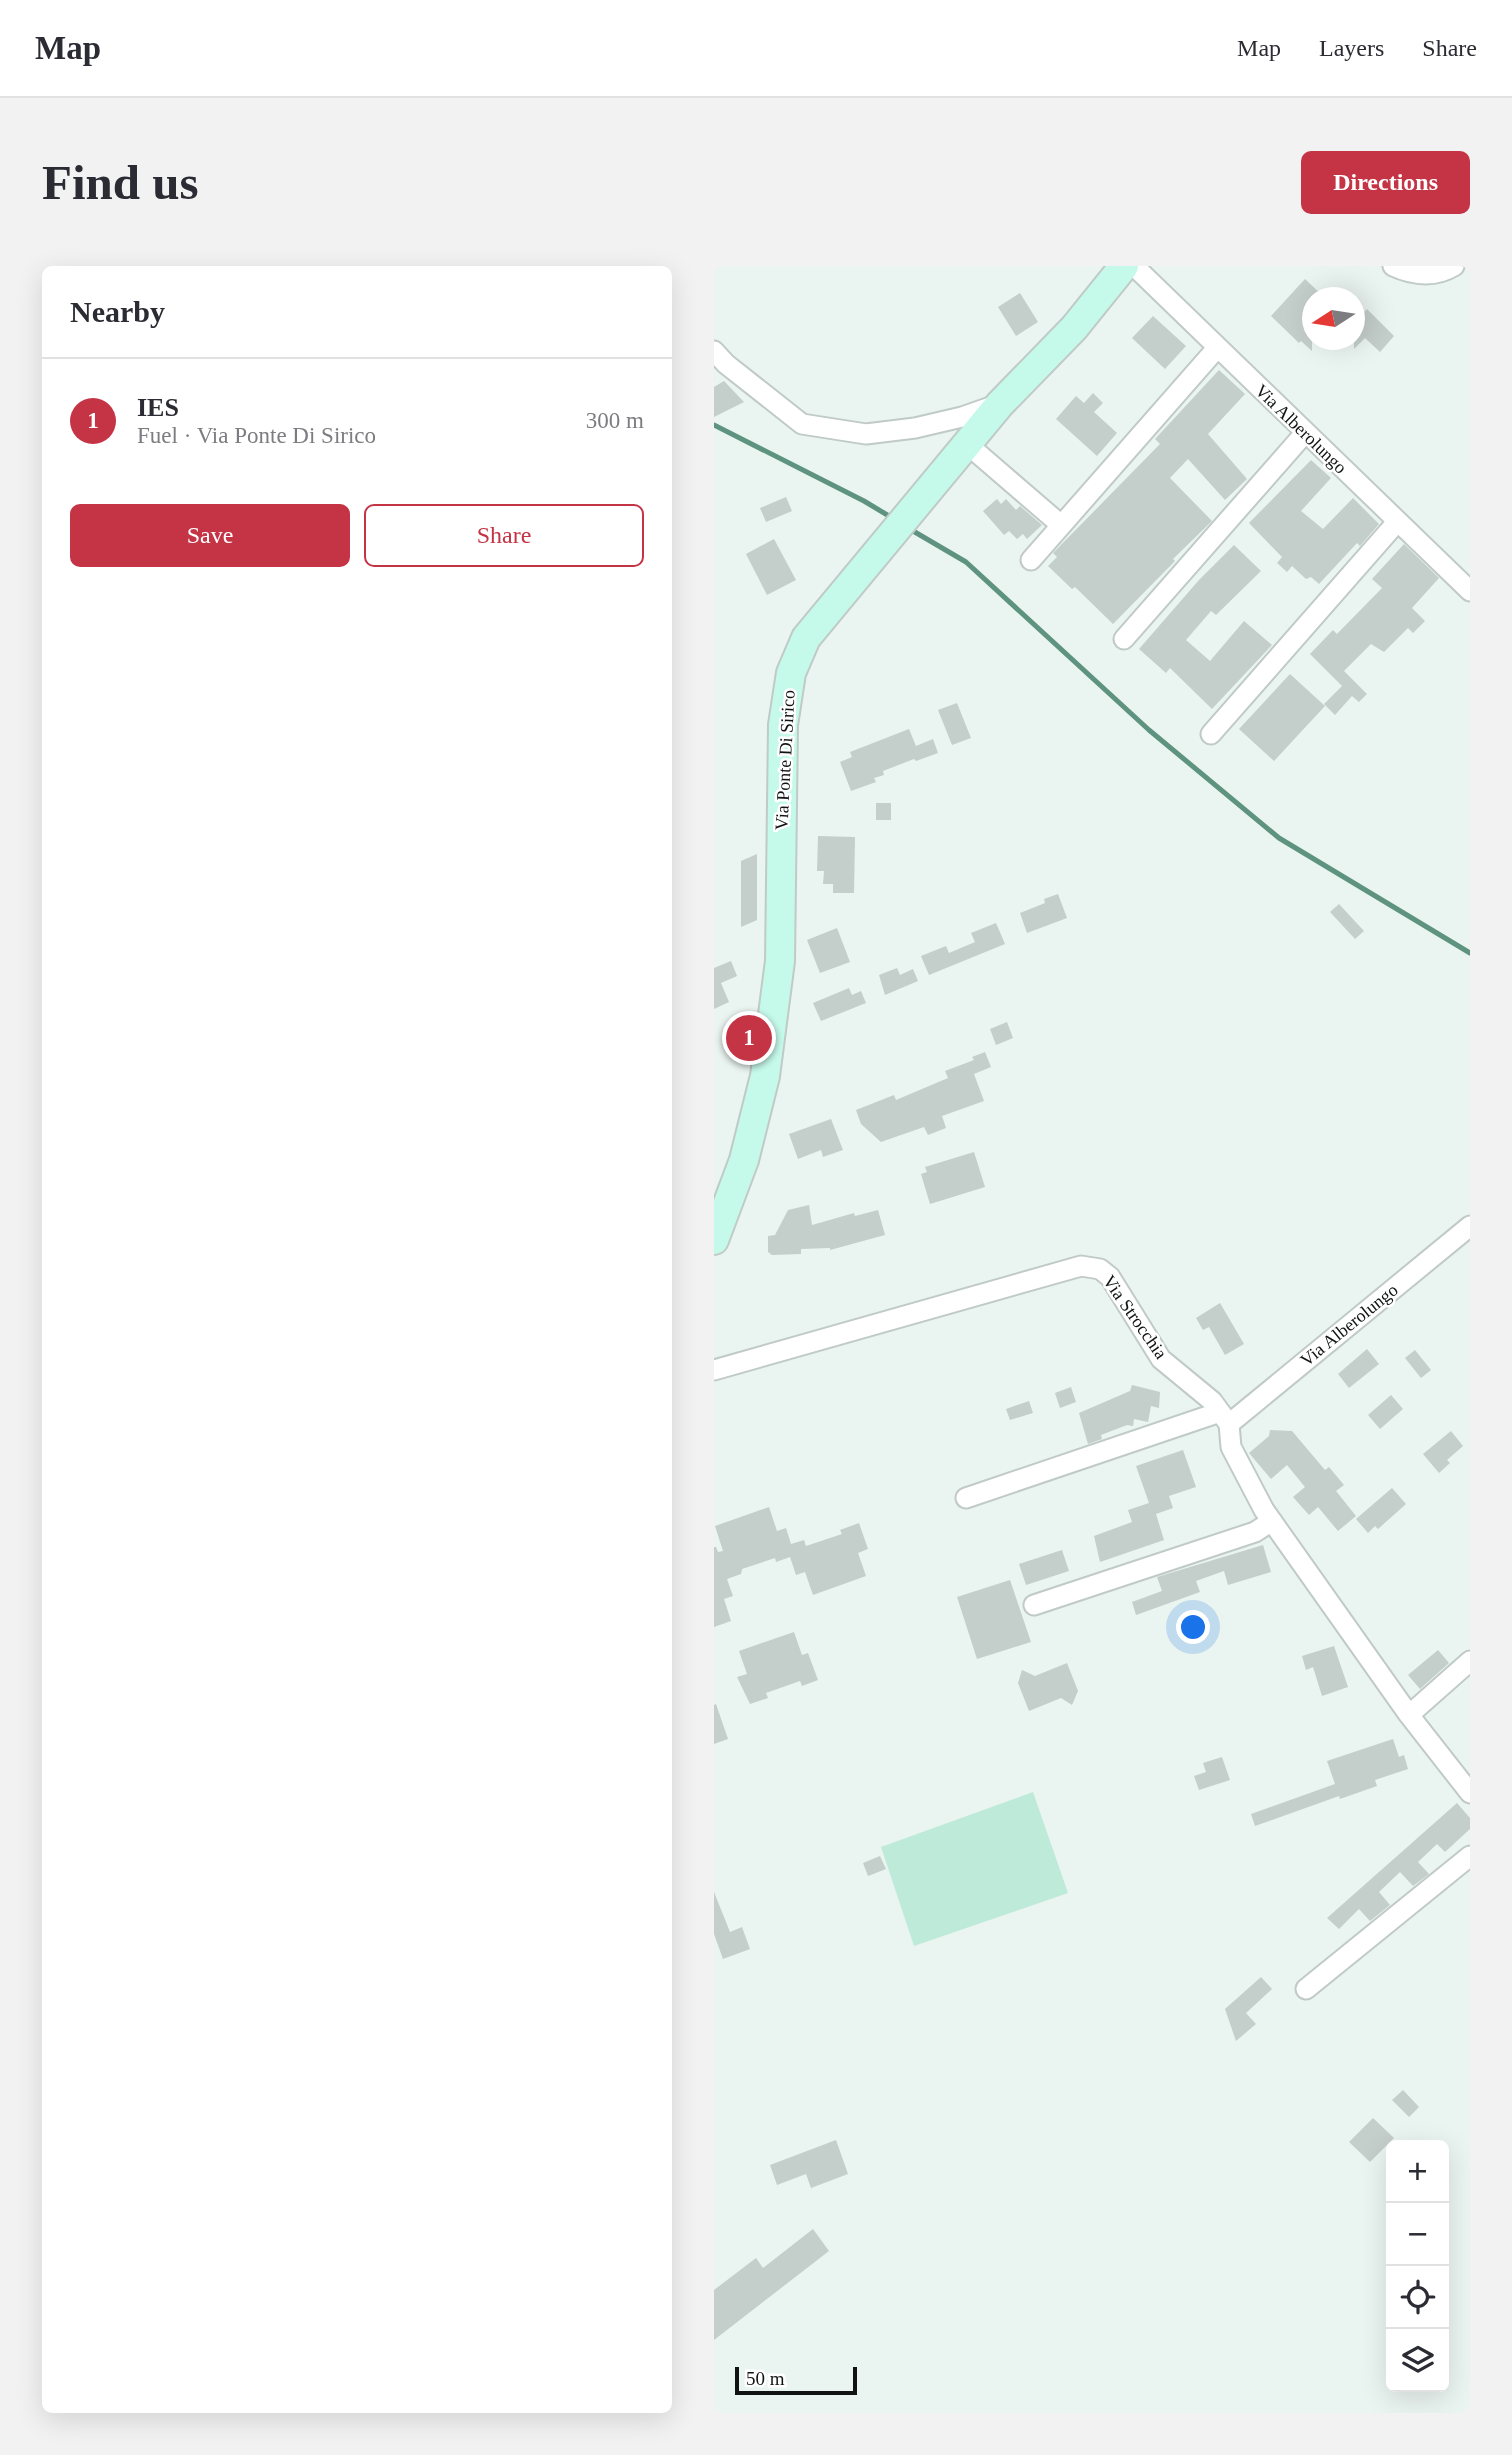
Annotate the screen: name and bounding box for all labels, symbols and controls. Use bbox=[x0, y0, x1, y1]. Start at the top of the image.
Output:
text: Map bbox=[35, 30, 101, 66]
text: Map bbox=[1237, 35, 1281, 61]
text: Layers bbox=[1319, 35, 1384, 61]
text: Share bbox=[1422, 35, 1477, 61]
button: Directions bbox=[1301, 151, 1470, 214]
text: Find us bbox=[42, 155, 199, 210]
north arrow bbox=[1302, 287, 1365, 350]
text: Nearby bbox=[70, 295, 165, 328]
street label: Via Alberolungo bbox=[1251, 380, 1351, 478]
text: IES bbox=[137, 393, 179, 422]
text: 1 bbox=[87, 408, 99, 433]
text: 300 m bbox=[586, 408, 644, 433]
text: Fuel · Via Ponte Di Sirico bbox=[137, 423, 376, 448]
button: Save bbox=[70, 504, 350, 567]
button: Share bbox=[364, 504, 644, 567]
street label: Via Ponte Di Sirico bbox=[771, 689, 799, 831]
pin: 1 bbox=[726, 1012, 772, 1064]
street label: Via Strocchia bbox=[1099, 1271, 1171, 1363]
street label: Via Alberolungo bbox=[1296, 1280, 1402, 1370]
your location bbox=[1176, 1610, 1210, 1644]
map controls bbox=[1386, 2140, 1449, 2392]
button: + bbox=[1386, 2140, 1449, 2203]
button: − bbox=[1386, 2203, 1449, 2266]
button: locate bbox=[1386, 2266, 1449, 2329]
button: layers bbox=[1386, 2329, 1449, 2392]
scale bar bbox=[735, 2364, 858, 2396]
text: 50 m bbox=[746, 2368, 785, 2389]

